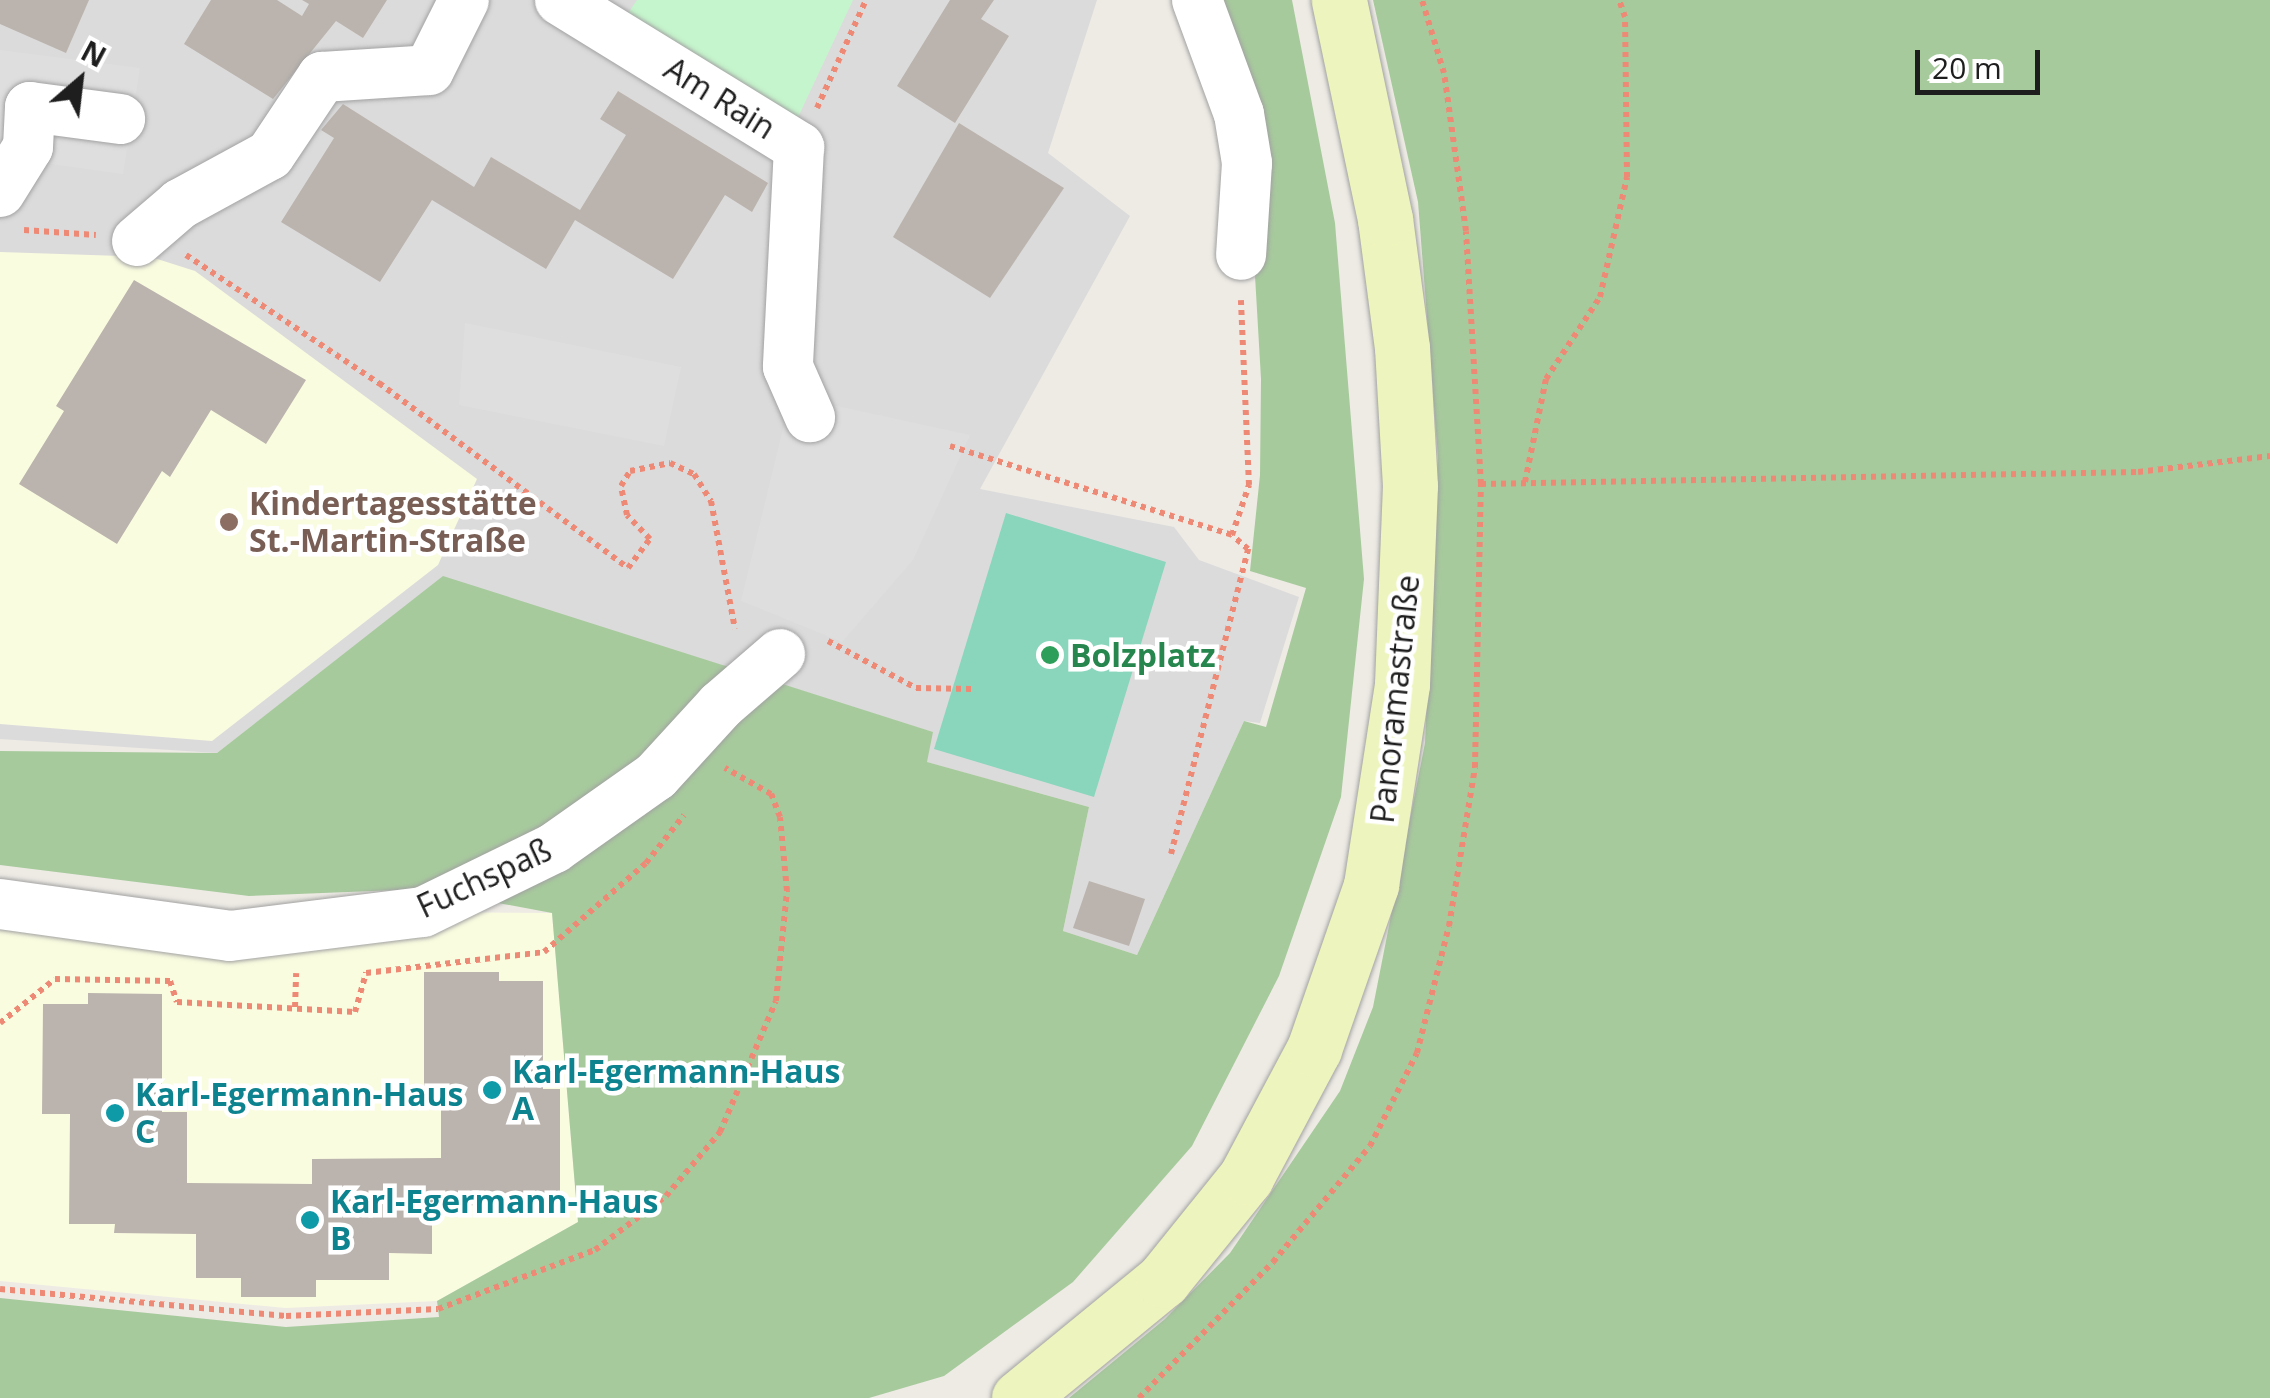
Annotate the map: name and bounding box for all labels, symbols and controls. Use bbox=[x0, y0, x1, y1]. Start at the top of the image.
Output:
north arrow bbox=[30, 30, 130, 130]
scale bar bbox=[1920, 30, 2045, 92]
text: N bbox=[75, 31, 113, 76]
text: 20 m bbox=[1932, 47, 2002, 88]
street label: Am Rain bbox=[657, 49, 783, 147]
place label: Kindertagesstätte St.-Martin-Straße bbox=[249, 485, 537, 560]
marker: Kindertagesstätte St.-Martin-Straße bbox=[218, 511, 240, 533]
street label: Panoramastraße bbox=[1363, 573, 1427, 825]
place label: Bolzplatz bbox=[1070, 636, 1216, 674]
marker: Bolzplatz bbox=[1039, 644, 1061, 666]
street label: Fuchspaß bbox=[411, 830, 557, 926]
place label: Karl-Egermann-Haus A bbox=[512, 1053, 840, 1128]
place label: Karl-Egermann-Haus C bbox=[135, 1076, 463, 1151]
marker: Karl-Egermann-Haus A bbox=[481, 1079, 503, 1101]
marker: Karl-Egermann-Haus C bbox=[104, 1102, 126, 1124]
place label: Karl-Egermann-Haus B bbox=[330, 1183, 658, 1258]
marker: Karl-Egermann-Haus B bbox=[299, 1209, 321, 1231]

